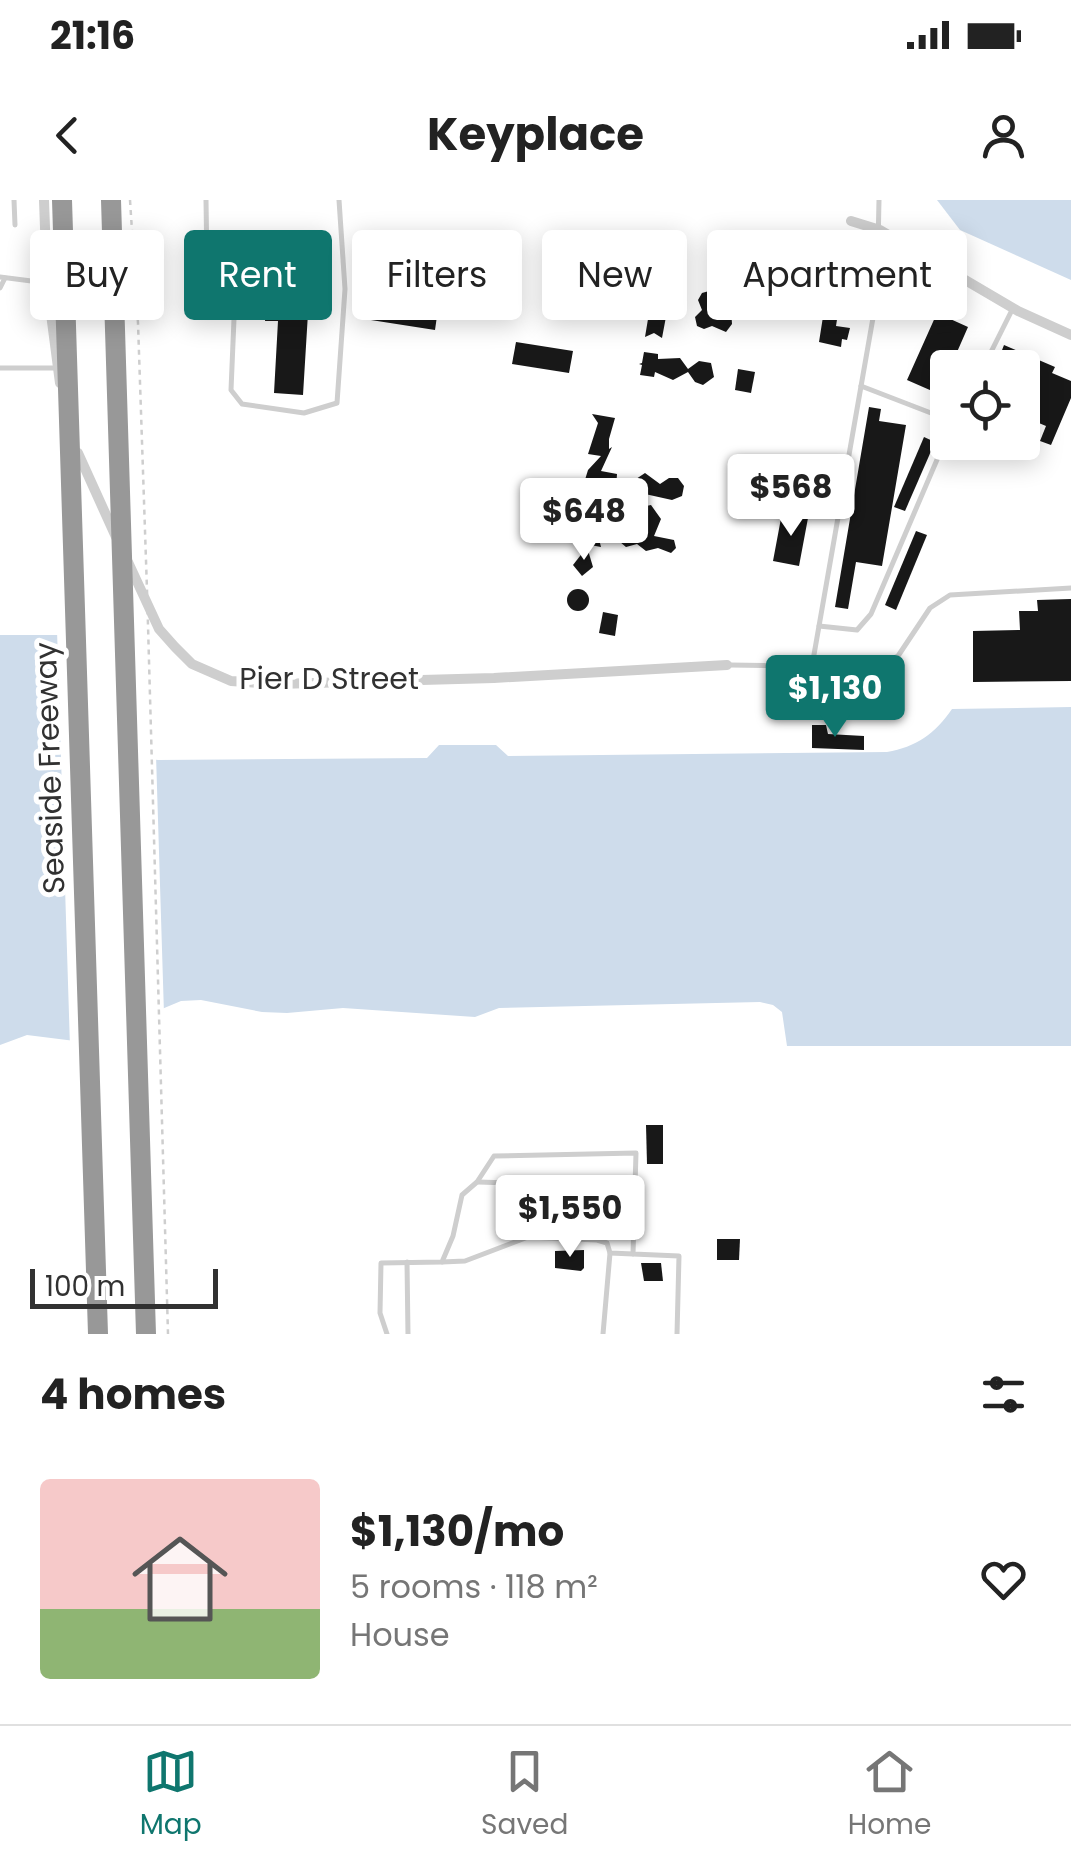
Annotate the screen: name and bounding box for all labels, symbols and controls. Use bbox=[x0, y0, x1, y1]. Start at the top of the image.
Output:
text: 21:16 bbox=[50, 9, 135, 62]
text: Keyplace bbox=[427, 103, 644, 166]
icon: back bbox=[40, 108, 95, 163]
icon: person bbox=[976, 108, 1031, 163]
chip: Buy bbox=[30, 230, 164, 320]
chip: Rent bbox=[184, 230, 332, 320]
chip: Filters bbox=[352, 230, 522, 320]
chip: New bbox=[542, 230, 687, 320]
chip: Apartment bbox=[707, 230, 967, 320]
map controls bbox=[930, 350, 1040, 460]
button: locate bbox=[930, 350, 1040, 460]
pin: $568 bbox=[732, 454, 850, 539]
text: $568 bbox=[750, 464, 832, 509]
pin: $648 bbox=[525, 478, 643, 563]
text: $648 bbox=[542, 488, 626, 533]
street label: Seaside Freeway bbox=[24, 641, 75, 895]
pin: $1,130 bbox=[754, 655, 916, 740]
street label: Pier D Street bbox=[239, 657, 419, 700]
text: $1,130 bbox=[788, 665, 882, 710]
pin: $1,550 bbox=[489, 1175, 651, 1260]
text: $1,550 bbox=[518, 1185, 622, 1230]
scale bar bbox=[30, 1264, 218, 1308]
text: 100 m bbox=[45, 1267, 125, 1306]
text: 4 homes bbox=[40, 1365, 226, 1424]
icon: filters bbox=[976, 1367, 1031, 1422]
text: $1,130/mo bbox=[350, 1502, 564, 1561]
icon: home bbox=[120, 1519, 240, 1639]
icon: heart bbox=[976, 1552, 1031, 1607]
text: 5 rooms · 118 m² bbox=[350, 1564, 598, 1609]
text: House bbox=[350, 1612, 450, 1657]
tab: Map bbox=[140, 1744, 202, 1846]
tab: Saved bbox=[481, 1744, 568, 1846]
tab: Home bbox=[848, 1744, 931, 1846]

